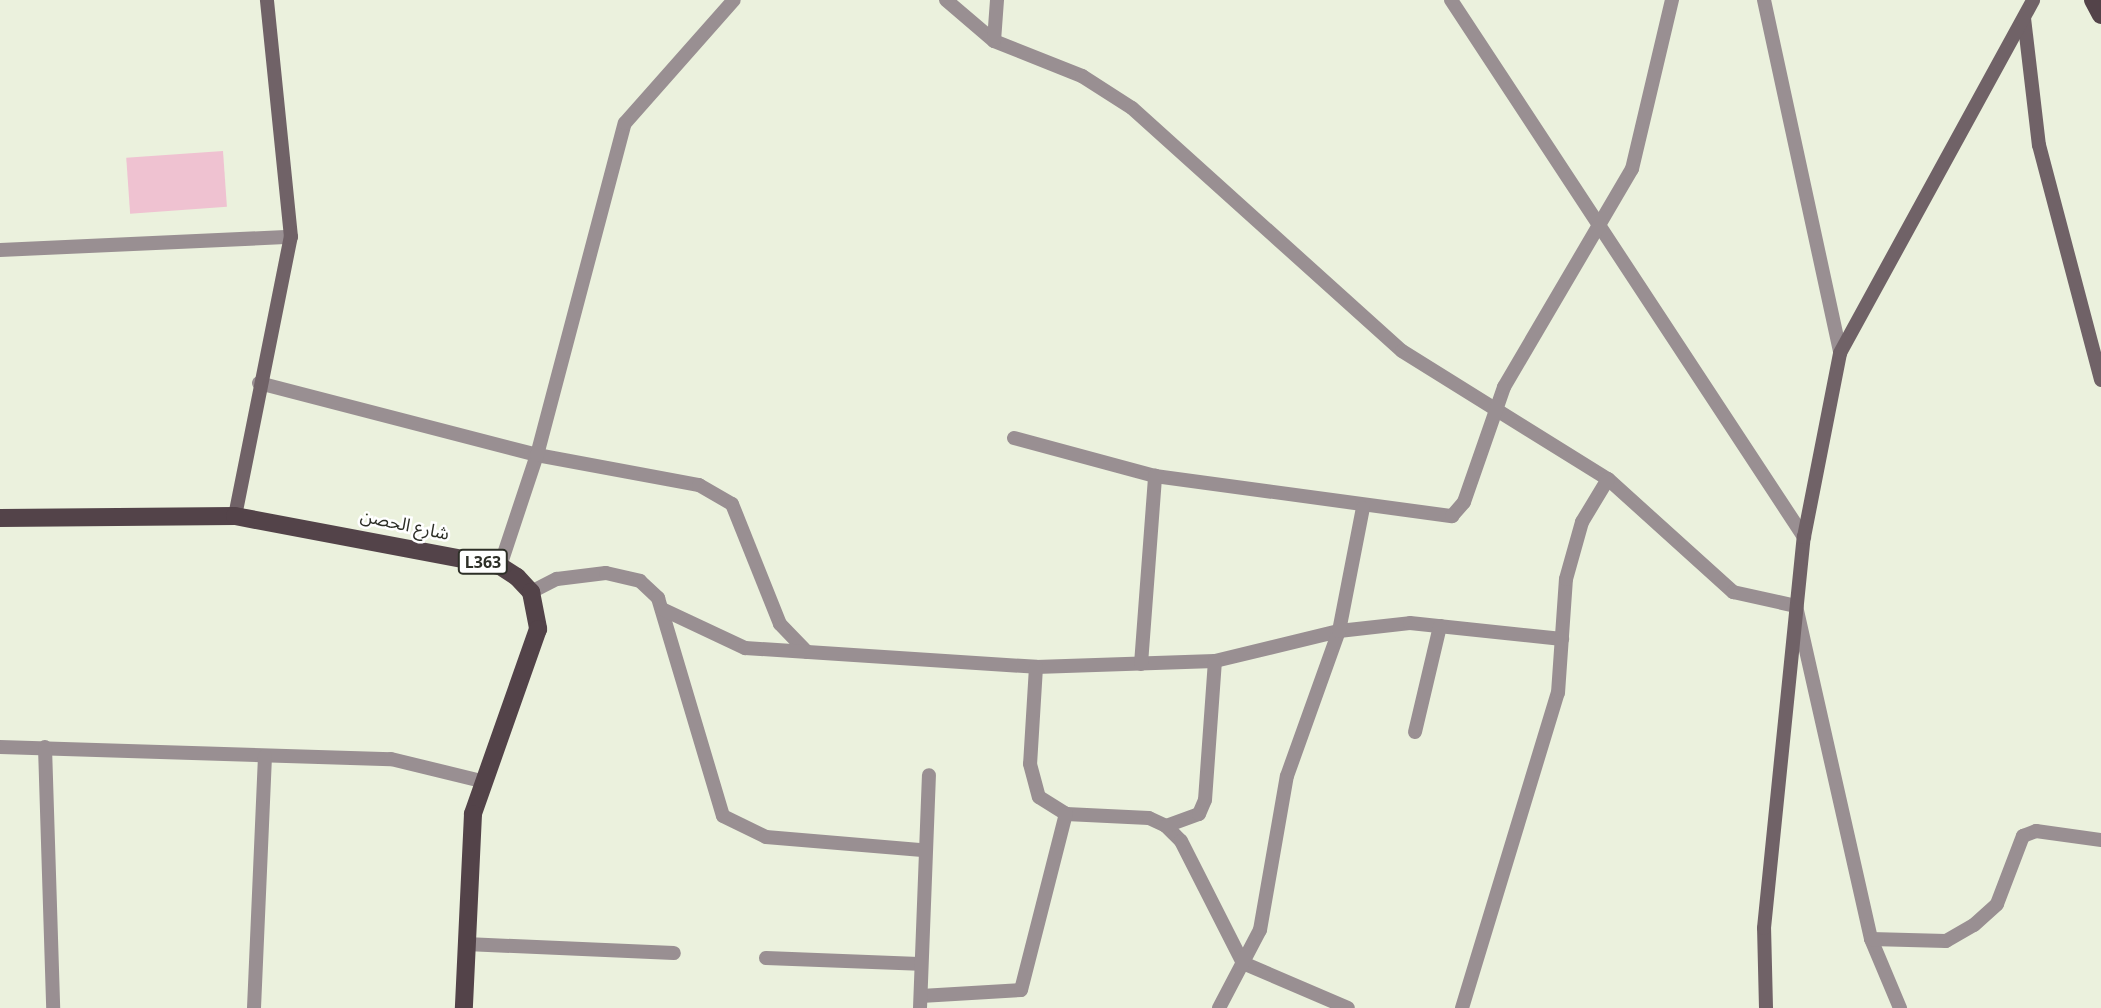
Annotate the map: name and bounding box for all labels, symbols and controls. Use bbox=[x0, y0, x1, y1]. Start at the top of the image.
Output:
street label: شارع الحصن bbox=[359, 504, 451, 544]
road number: L363 bbox=[457, 550, 509, 575]

